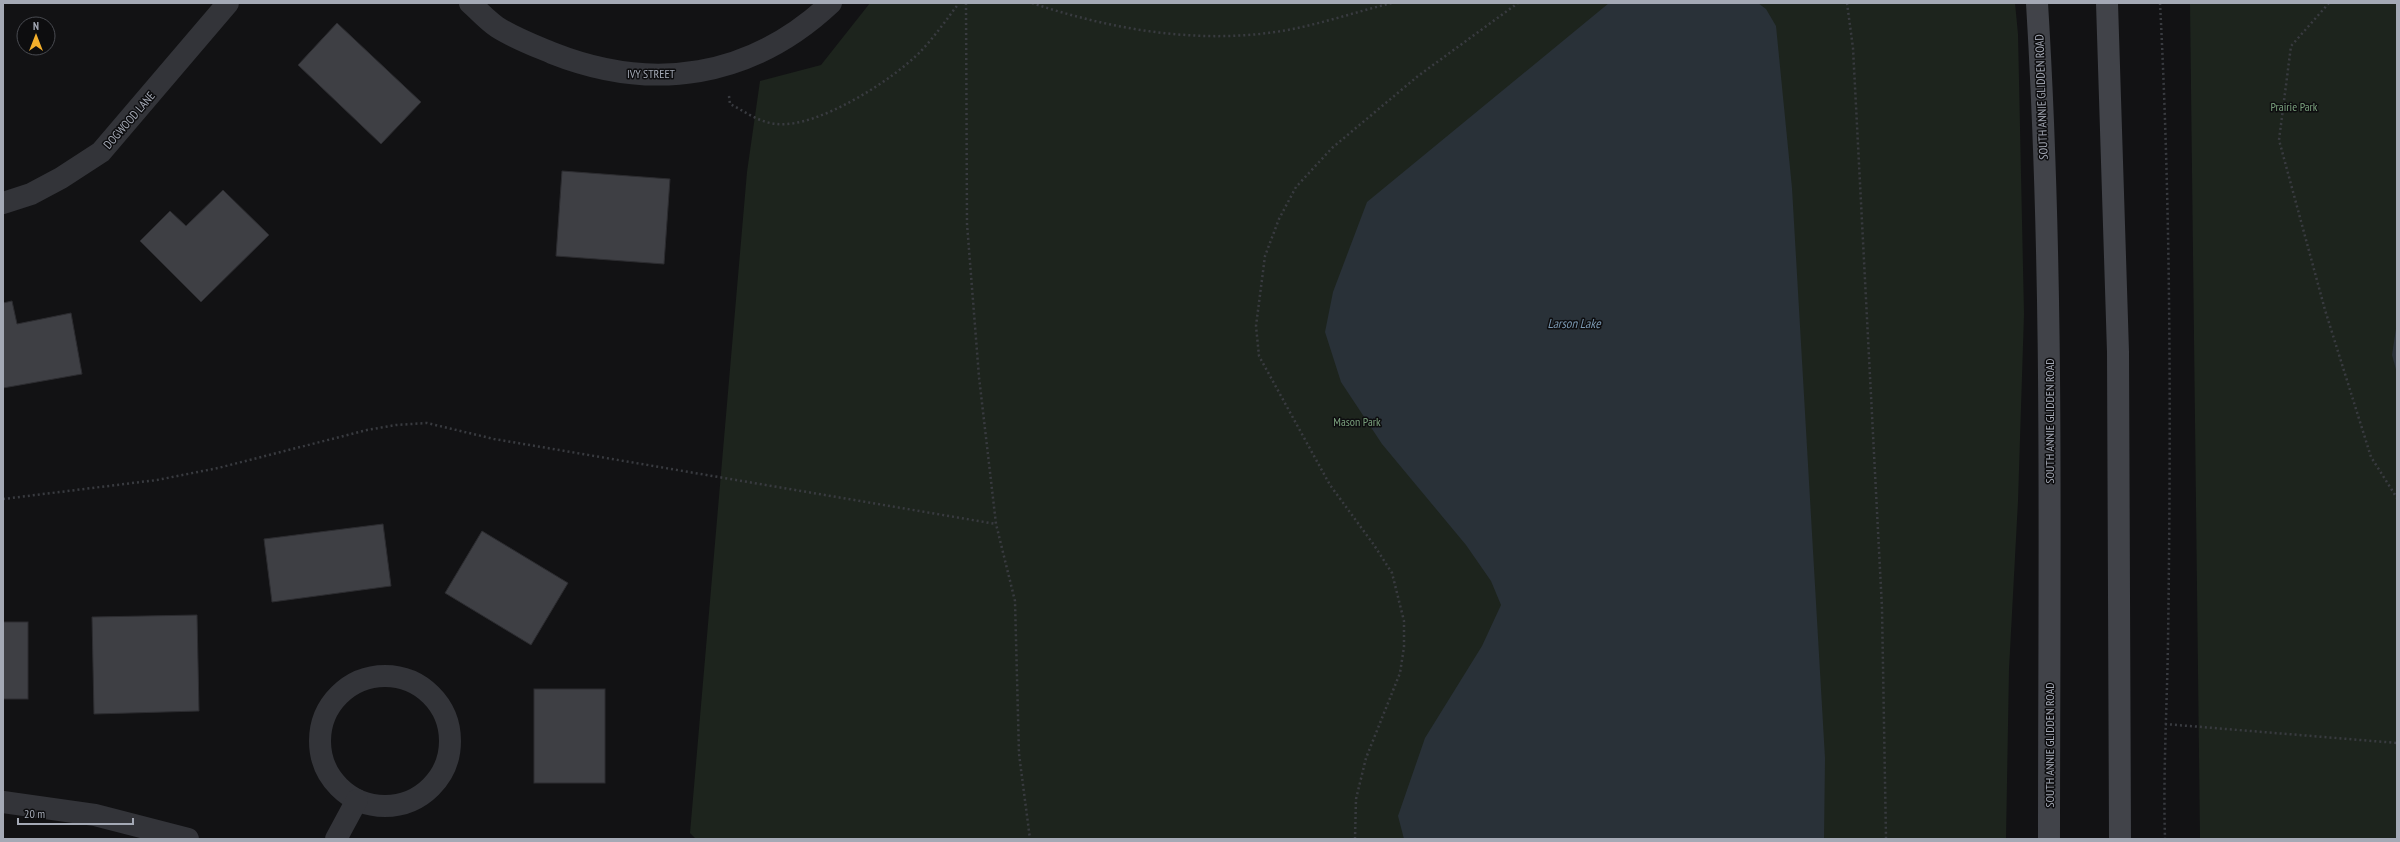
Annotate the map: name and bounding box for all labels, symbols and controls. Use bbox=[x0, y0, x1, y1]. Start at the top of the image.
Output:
north arrow bbox=[16, 16, 56, 56]
text: N bbox=[33, 19, 39, 33]
street label: SOUTH ANNIE GLIDDEN ROAD bbox=[2031, 34, 2051, 160]
street label: IVY STREET bbox=[627, 66, 676, 81]
street label: DOGWOOD LANE bbox=[100, 88, 158, 152]
park label: Prairie Park bbox=[2270, 99, 2318, 114]
water label: Larson Lake bbox=[1547, 315, 1602, 332]
street label: SOUTH ANNIE GLIDDEN ROAD bbox=[2042, 358, 2057, 484]
park label: Mason Park bbox=[1333, 414, 1381, 429]
street label: SOUTH ANNIE GLIDDEN ROAD bbox=[2042, 682, 2057, 808]
scale bar bbox=[18, 800, 133, 826]
text: 20 m bbox=[24, 806, 45, 821]

